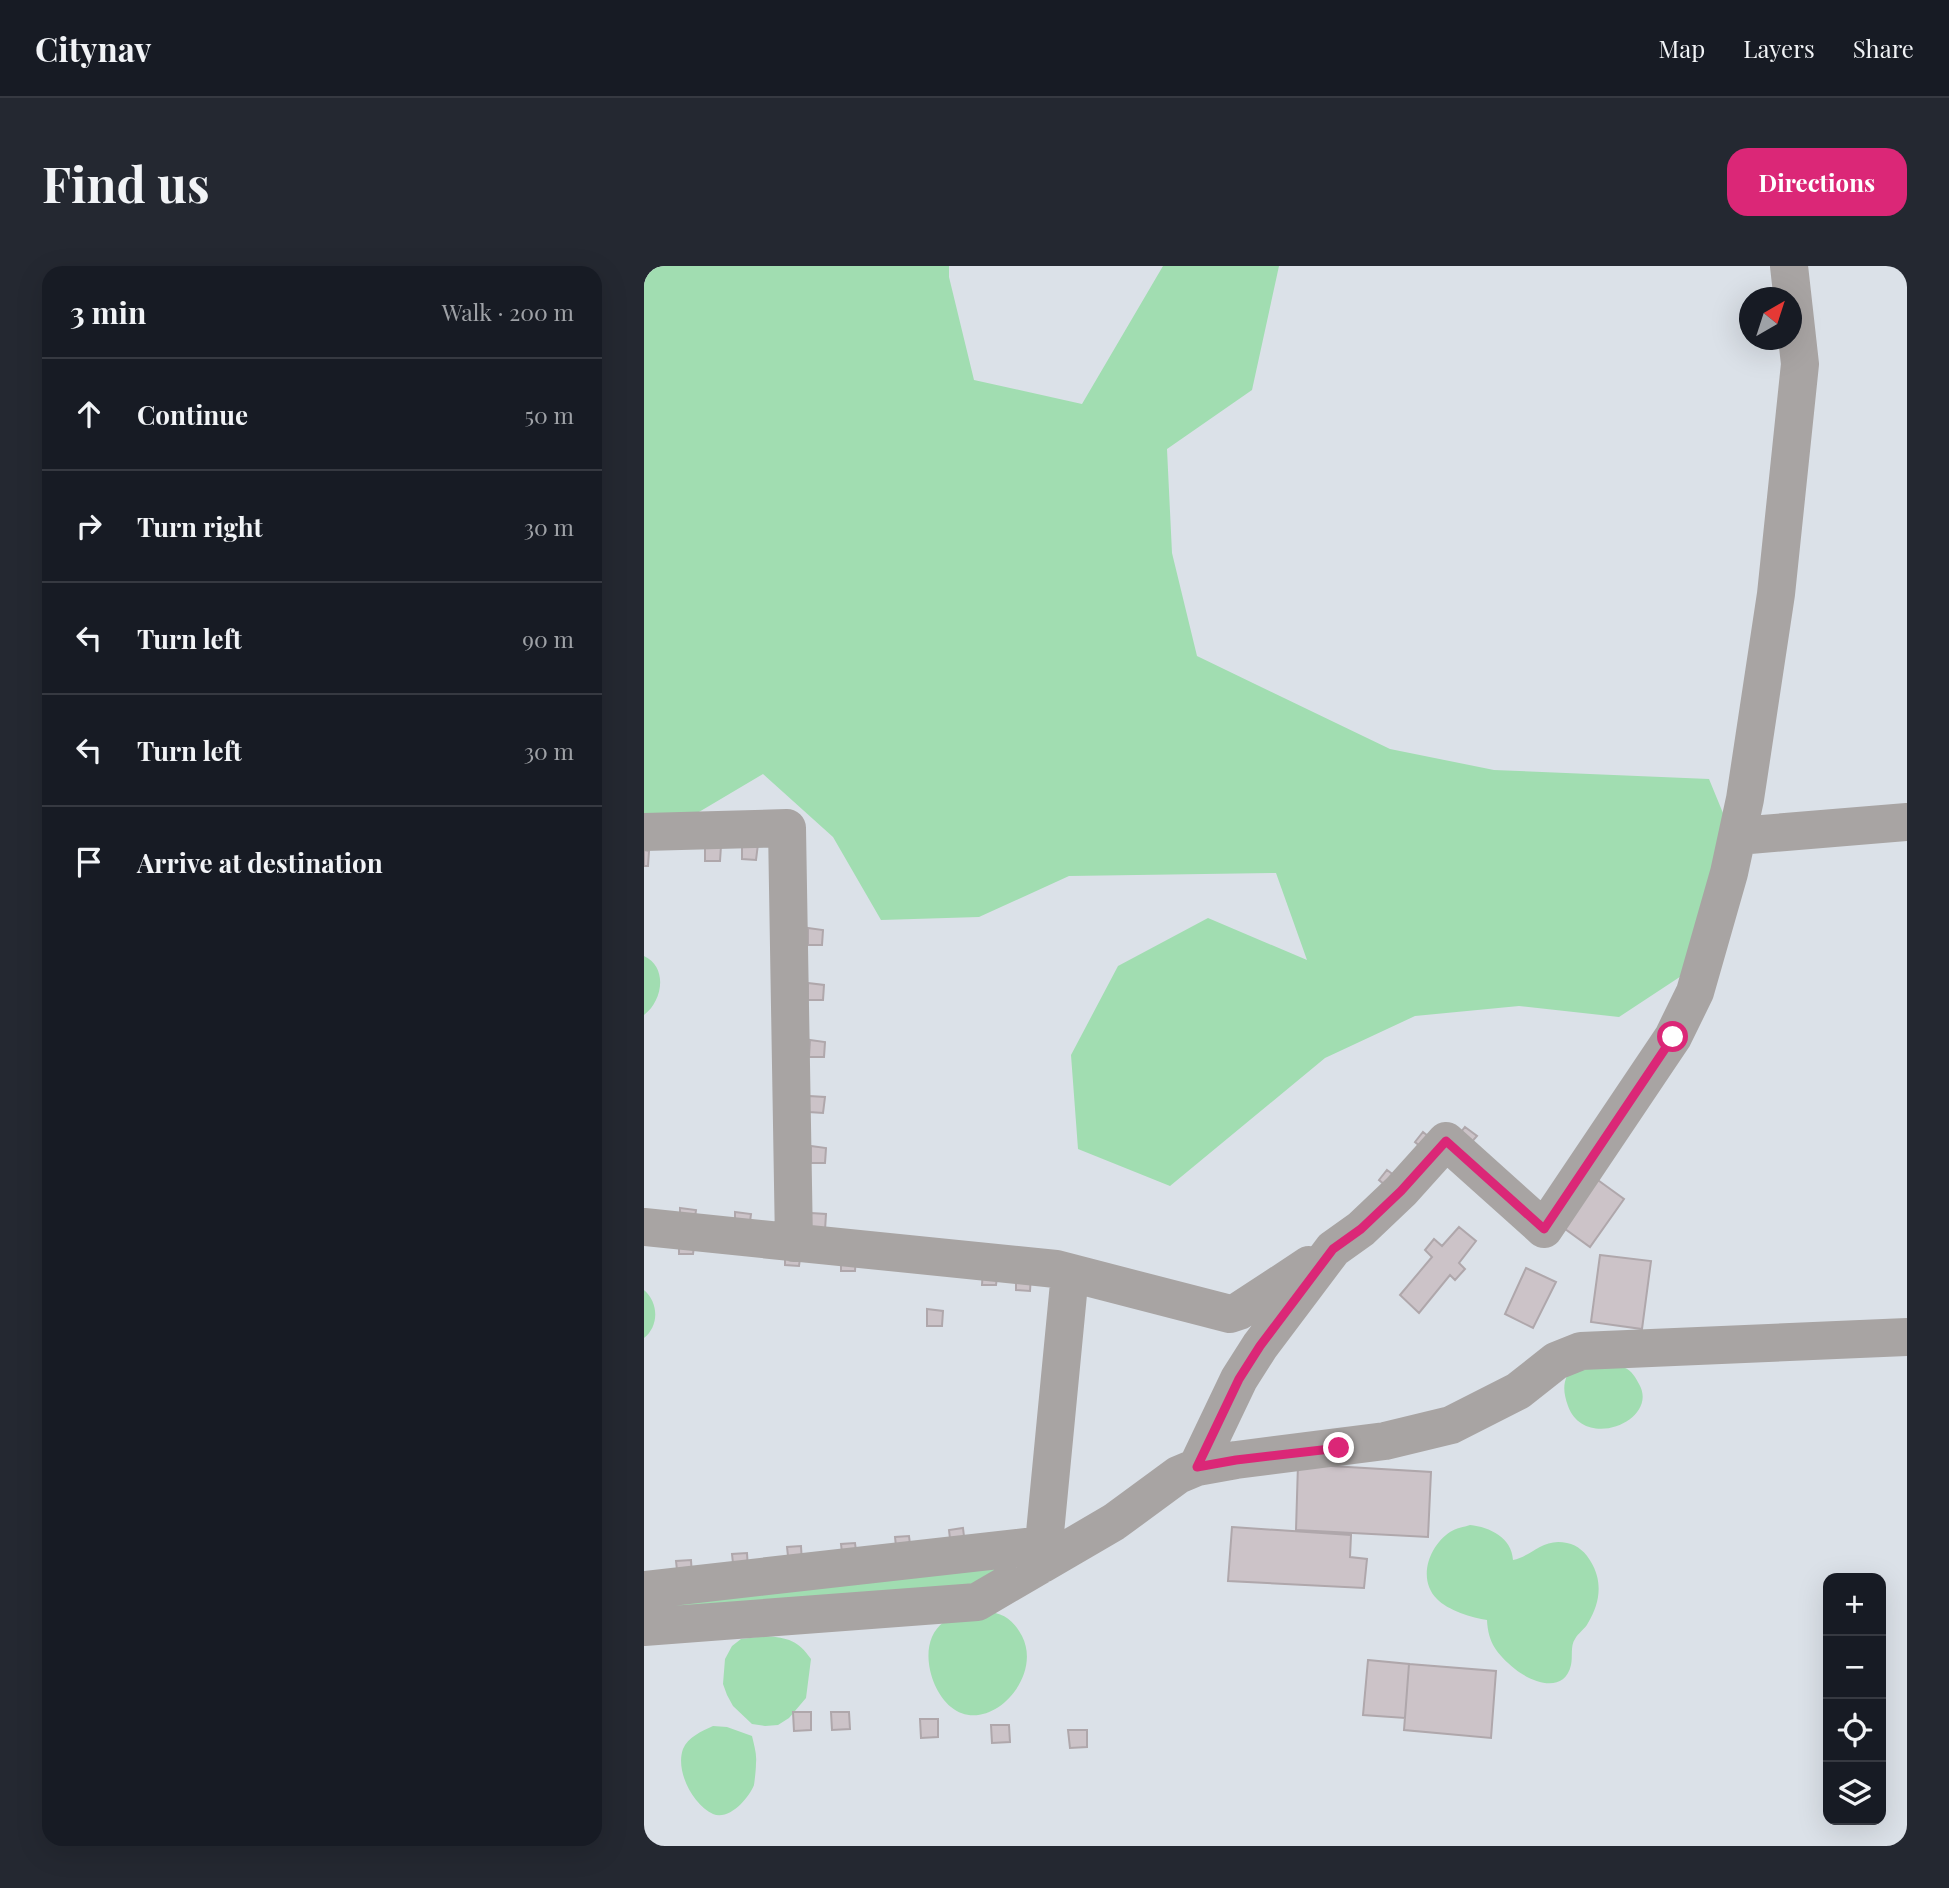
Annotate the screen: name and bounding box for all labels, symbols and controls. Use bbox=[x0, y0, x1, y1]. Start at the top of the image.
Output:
text: Citynav bbox=[35, 26, 151, 70]
text: Map bbox=[1659, 32, 1705, 64]
text: Layers bbox=[1743, 32, 1815, 64]
text: Share bbox=[1853, 32, 1914, 64]
button: Directions bbox=[1727, 148, 1907, 216]
text: Find us bbox=[42, 150, 210, 215]
north arrow bbox=[1739, 287, 1802, 350]
text: 3 min bbox=[70, 292, 146, 332]
text: Walk · 200 m bbox=[442, 296, 574, 327]
icon: ahead bbox=[70, 395, 108, 433]
text: Continue bbox=[137, 397, 248, 432]
text: 50 m bbox=[525, 399, 574, 430]
icon: right bbox=[70, 507, 108, 545]
text: Turn right bbox=[137, 509, 263, 544]
text: 30 m bbox=[524, 511, 574, 542]
icon: left bbox=[70, 619, 108, 657]
text: Turn left bbox=[137, 621, 242, 656]
text: 90 m bbox=[522, 623, 574, 654]
icon: left bbox=[70, 731, 108, 769]
text: Turn left bbox=[137, 733, 242, 768]
text: 30 m bbox=[524, 735, 574, 766]
icon: arrive bbox=[70, 843, 108, 881]
text: Arrive at destination bbox=[137, 845, 383, 880]
route start bbox=[1657, 1021, 1688, 1052]
route end bbox=[1323, 1432, 1354, 1463]
map controls bbox=[1823, 1573, 1886, 1825]
button: + bbox=[1823, 1573, 1886, 1636]
button: − bbox=[1823, 1636, 1886, 1699]
button: locate bbox=[1823, 1699, 1886, 1762]
button: layers bbox=[1823, 1762, 1886, 1825]

